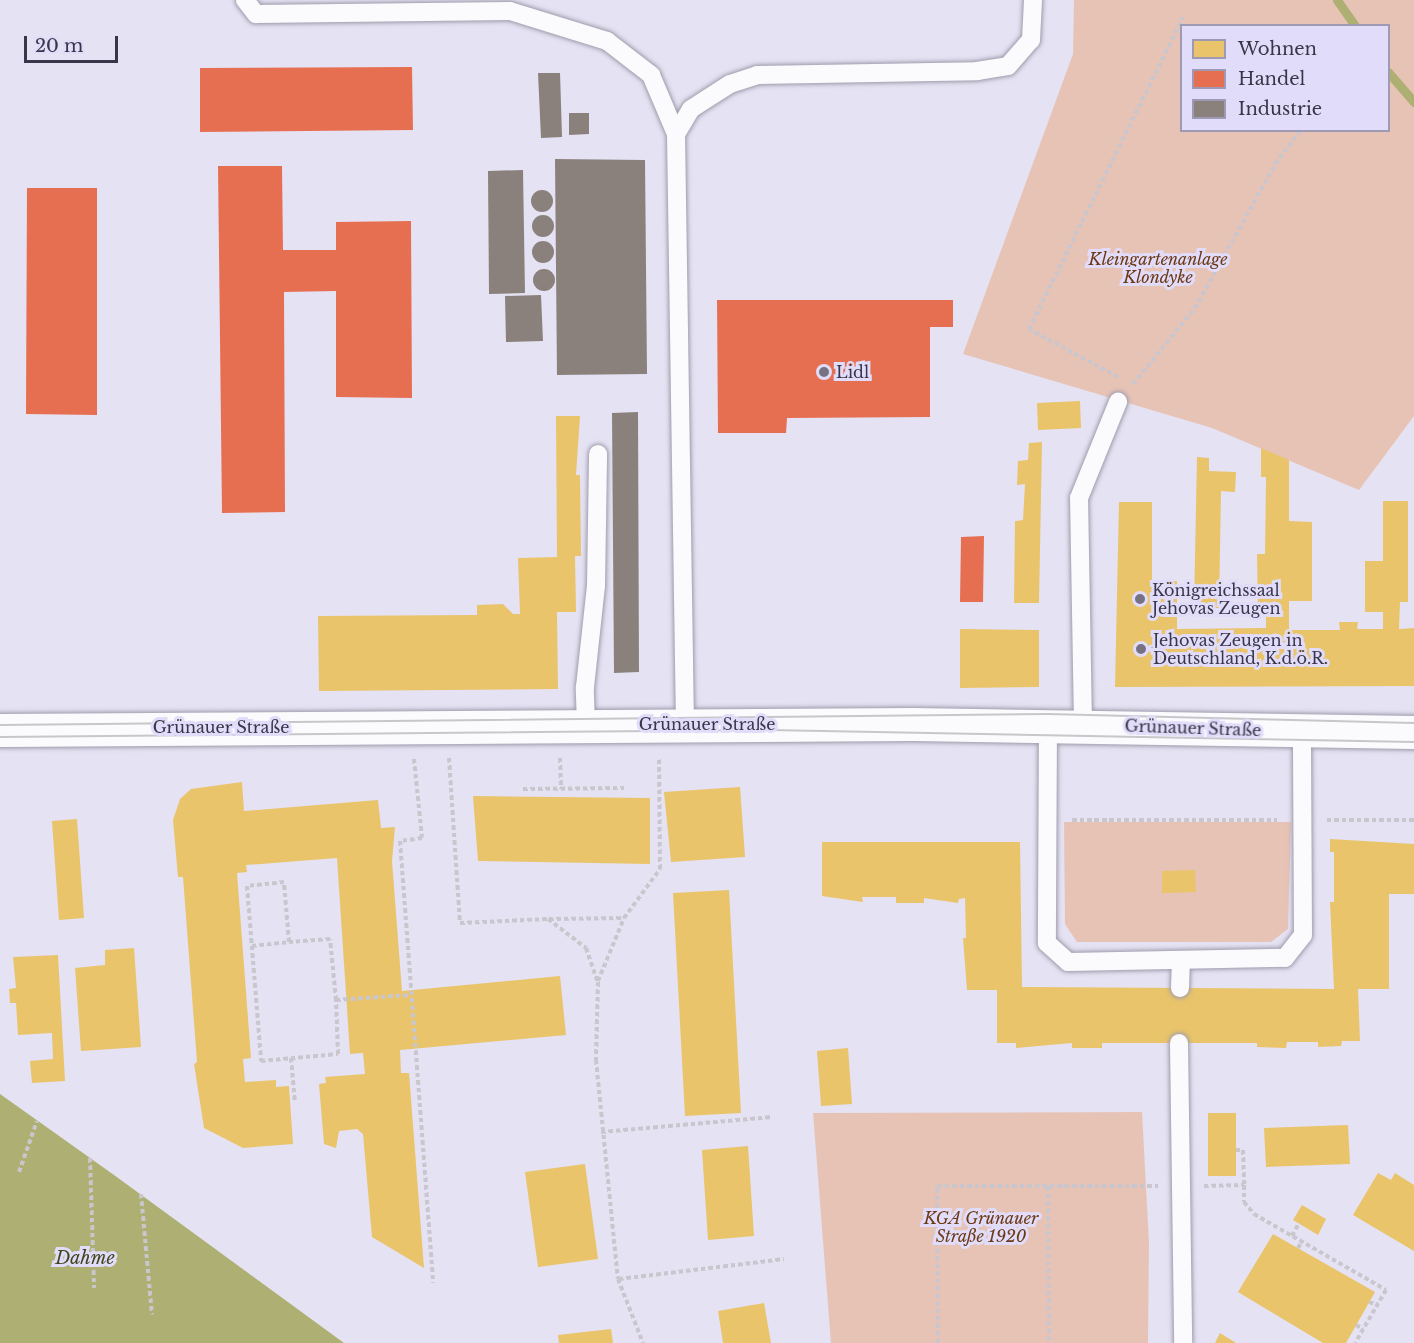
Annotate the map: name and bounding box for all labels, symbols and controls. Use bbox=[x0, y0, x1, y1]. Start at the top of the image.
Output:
scale bar bbox=[27, 24, 122, 62]
legend bbox=[1180, 24, 1390, 132]
text: 20 m bbox=[35, 35, 83, 57]
text: Wohnen bbox=[1238, 38, 1317, 60]
text: Handel bbox=[1238, 68, 1305, 90]
text: Industrie bbox=[1238, 98, 1322, 120]
park label: Kleingartenanlage Klondyke bbox=[1089, 249, 1227, 287]
place label: Lidl bbox=[836, 362, 869, 382]
marker: Lidl bbox=[817, 365, 831, 379]
place label: Königreichssaal Jehovas Zeugen bbox=[1152, 580, 1280, 618]
marker: Königreichssaal Jehovas Zeugen bbox=[1133, 592, 1147, 606]
place label: Jehovas Zeugen in Deutschland, K.d.ö.R. bbox=[1153, 630, 1328, 668]
marker: Jehovas Zeugen in Deutschland, K.d.ö.R. bbox=[1134, 642, 1148, 656]
street label: Grünauer Straße bbox=[638, 714, 776, 734]
street label: Grünauer Straße bbox=[1124, 716, 1262, 740]
street label: Grünauer Straße bbox=[152, 717, 290, 737]
park label: KGA Grünauer Straße 1920 bbox=[924, 1208, 1038, 1246]
water label: Dahme bbox=[55, 1247, 115, 1269]

